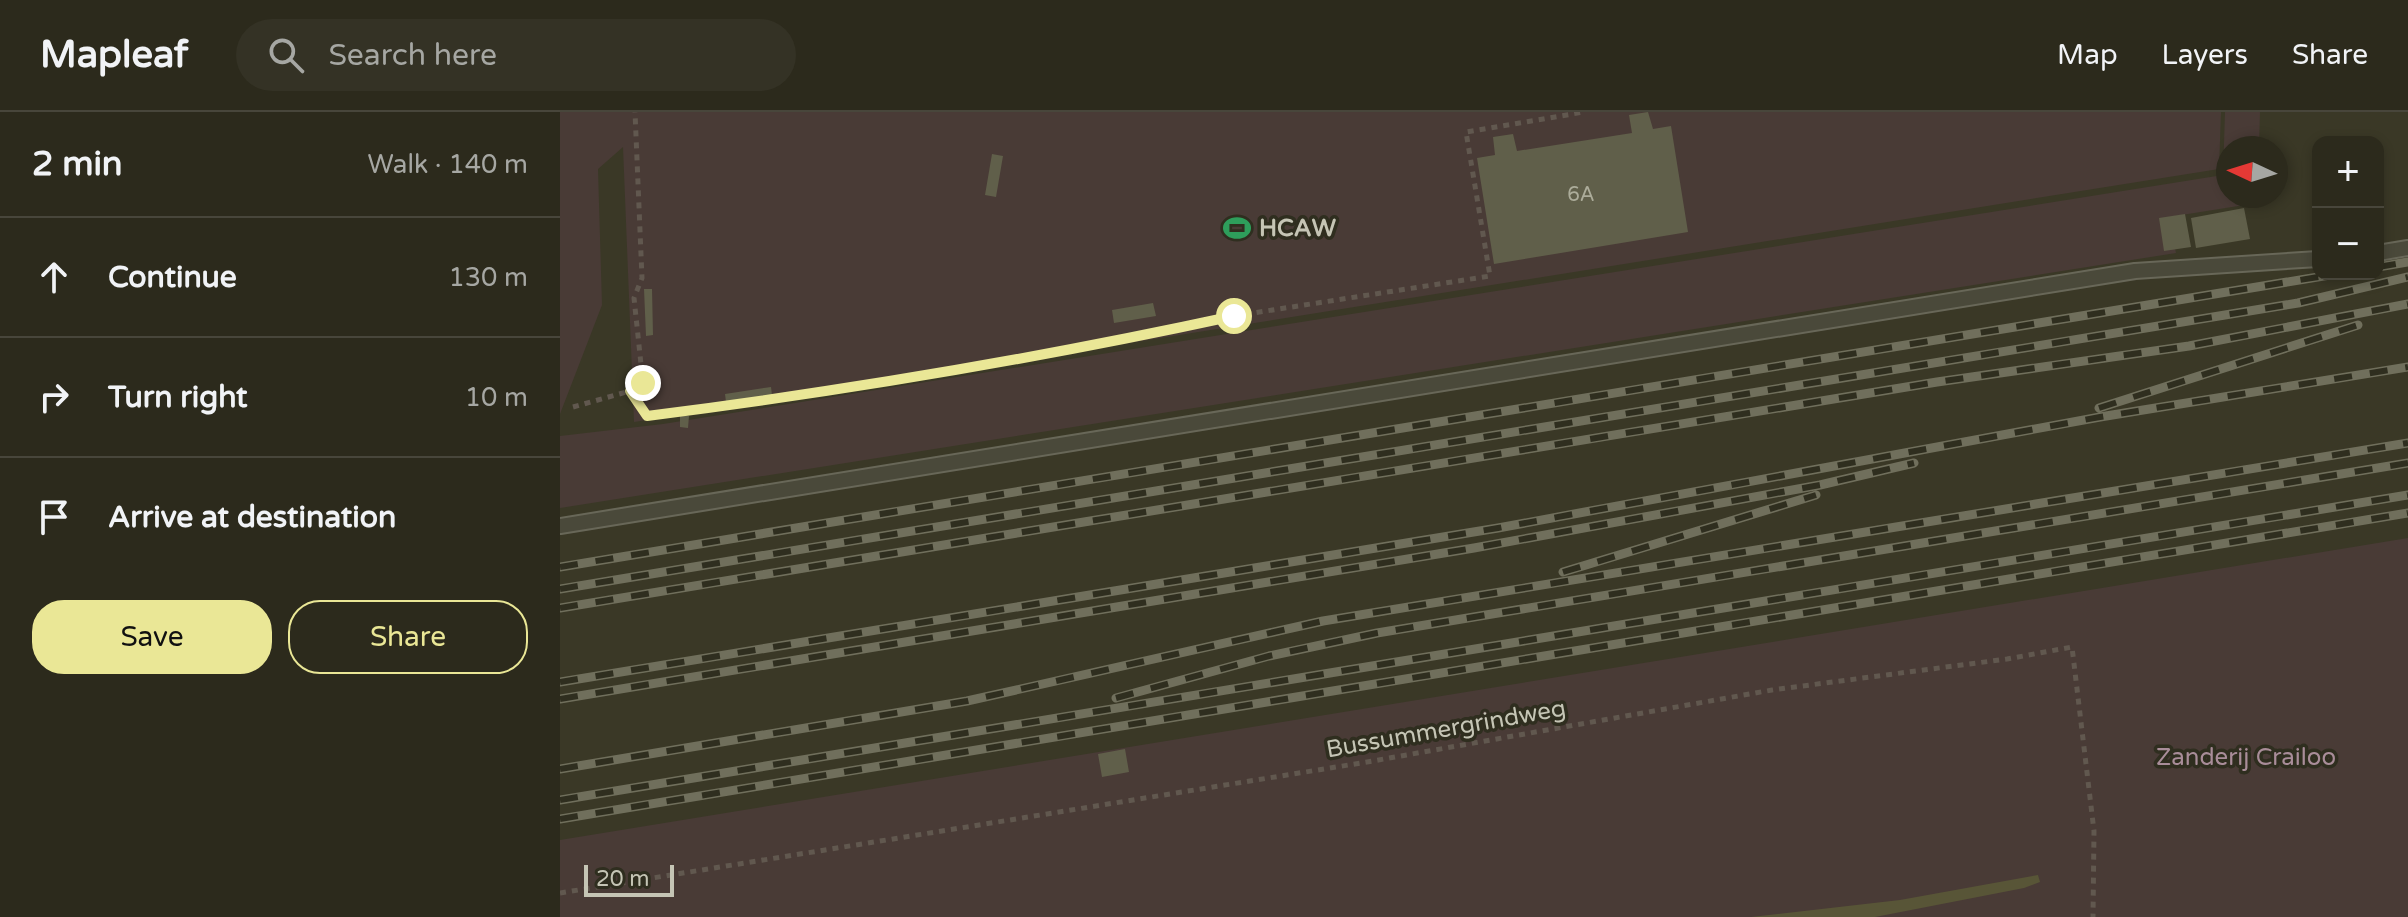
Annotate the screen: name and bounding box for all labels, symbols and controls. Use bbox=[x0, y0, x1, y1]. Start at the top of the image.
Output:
search box bbox=[236, 19, 796, 91]
text: Mapleaf bbox=[40, 32, 188, 78]
icon: search bbox=[264, 33, 308, 77]
text: Search here bbox=[328, 37, 497, 74]
text: Map bbox=[2057, 38, 2118, 72]
text: Layers bbox=[2162, 38, 2248, 72]
text: Share bbox=[2292, 38, 2368, 72]
north arrow bbox=[2216, 136, 2288, 208]
map controls bbox=[2312, 136, 2384, 280]
button: + bbox=[2312, 136, 2384, 208]
text: 2 min bbox=[32, 144, 123, 185]
text: Walk · 140 m bbox=[368, 149, 528, 180]
house number: 6A bbox=[1567, 183, 1595, 207]
button: − bbox=[2312, 208, 2384, 280]
sports icon: HCAW bbox=[1222, 213, 1252, 243]
place label: HCAW bbox=[1259, 214, 1337, 243]
icon: ahead bbox=[32, 255, 76, 299]
text: Continue bbox=[108, 259, 237, 296]
text: 130 m bbox=[448, 262, 528, 293]
route start bbox=[1216, 298, 1252, 334]
route end bbox=[625, 365, 661, 401]
icon: right bbox=[32, 375, 76, 419]
text: Turn right bbox=[108, 379, 248, 416]
text: 10 m bbox=[465, 382, 528, 413]
icon: arrive bbox=[32, 495, 76, 539]
text: Arrive at destination bbox=[108, 499, 396, 536]
button: Save bbox=[32, 600, 272, 674]
button: Share bbox=[288, 600, 528, 674]
street label: Bussummergrindweg bbox=[1324, 694, 1568, 764]
park label: Zanderij Crailoo bbox=[2156, 743, 2336, 772]
scale bar bbox=[584, 861, 674, 897]
text: 20 m bbox=[596, 866, 650, 892]

